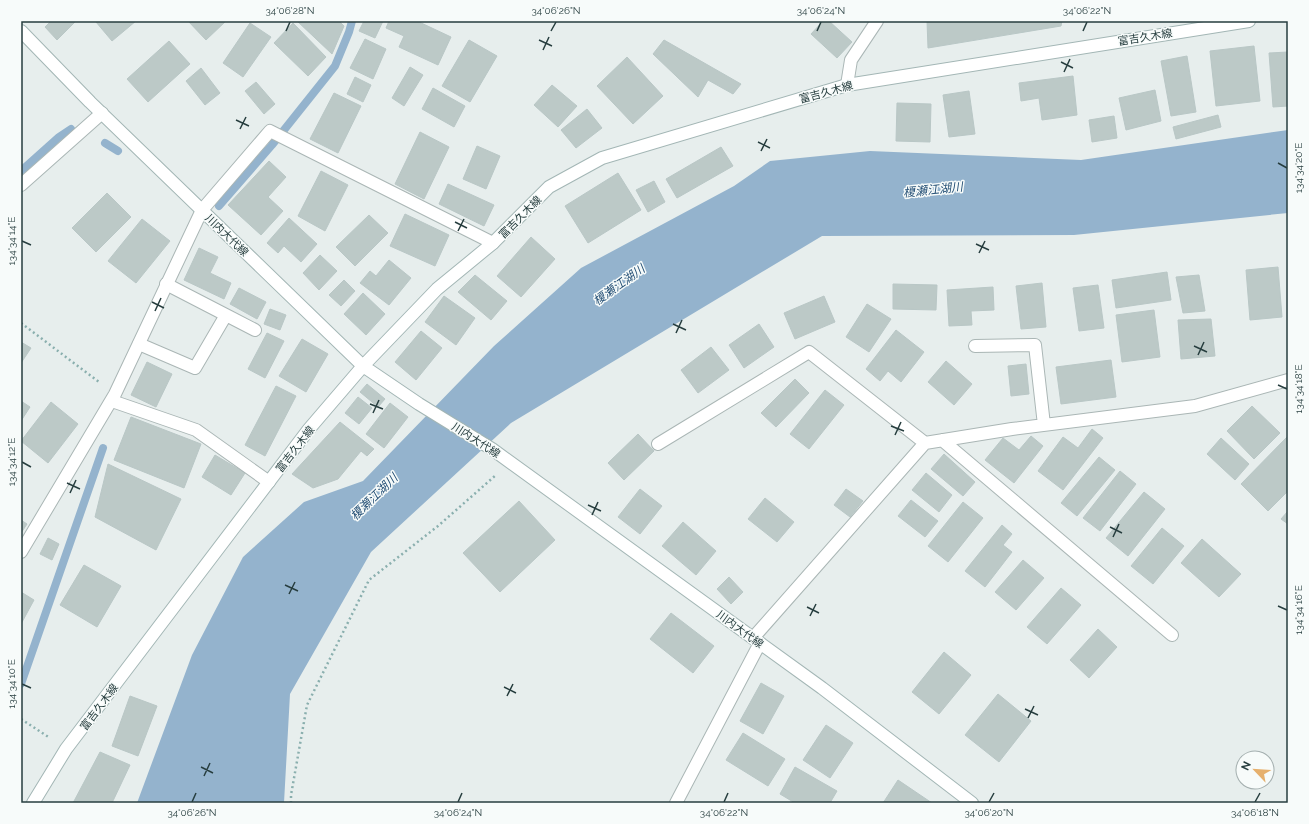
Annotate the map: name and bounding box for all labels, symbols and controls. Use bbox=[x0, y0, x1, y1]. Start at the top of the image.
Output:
text: 34°06'28"N bbox=[265, 5, 315, 16]
text: 34°06'26"N bbox=[531, 5, 581, 16]
text: 34°06'24"N bbox=[797, 5, 845, 16]
text: 34°06'22"N bbox=[1063, 5, 1111, 16]
street label: 富吉久木線 bbox=[1117, 27, 1173, 48]
street label: 富吉久木線 bbox=[798, 79, 854, 106]
text: 134°34'20"E bbox=[1293, 143, 1304, 193]
water label: 榎瀬江湖川 bbox=[902, 180, 966, 200]
street label: 富吉久木線 bbox=[496, 193, 544, 241]
street label: 川内大代線 bbox=[202, 212, 251, 259]
text: 134°34'14"E bbox=[6, 217, 17, 265]
water label: 榎瀬江湖川 bbox=[591, 261, 649, 308]
text: 134°34'18"E bbox=[1293, 364, 1304, 414]
street label: 川内大代線 bbox=[449, 420, 502, 461]
street label: 富吉久木線 bbox=[273, 424, 317, 475]
text: 134°34'12"E bbox=[6, 438, 17, 486]
water label: 榎瀬江湖川 bbox=[348, 470, 402, 523]
text: 134°34'16"E bbox=[1293, 585, 1304, 635]
street label: 川内大代線 bbox=[714, 608, 766, 651]
text: 134°34'10"E bbox=[6, 659, 17, 709]
street label: 富吉久木線 bbox=[78, 681, 121, 733]
north arrow bbox=[1235, 750, 1275, 790]
text: N bbox=[1239, 759, 1254, 773]
text: 34°06'26"N bbox=[167, 807, 217, 818]
text: 34°06'24"N bbox=[434, 807, 482, 818]
text: 34°06'22"N bbox=[700, 807, 748, 818]
text: 34°06'20"N bbox=[964, 807, 1014, 818]
text: 34°06'18"N bbox=[1231, 807, 1279, 818]

